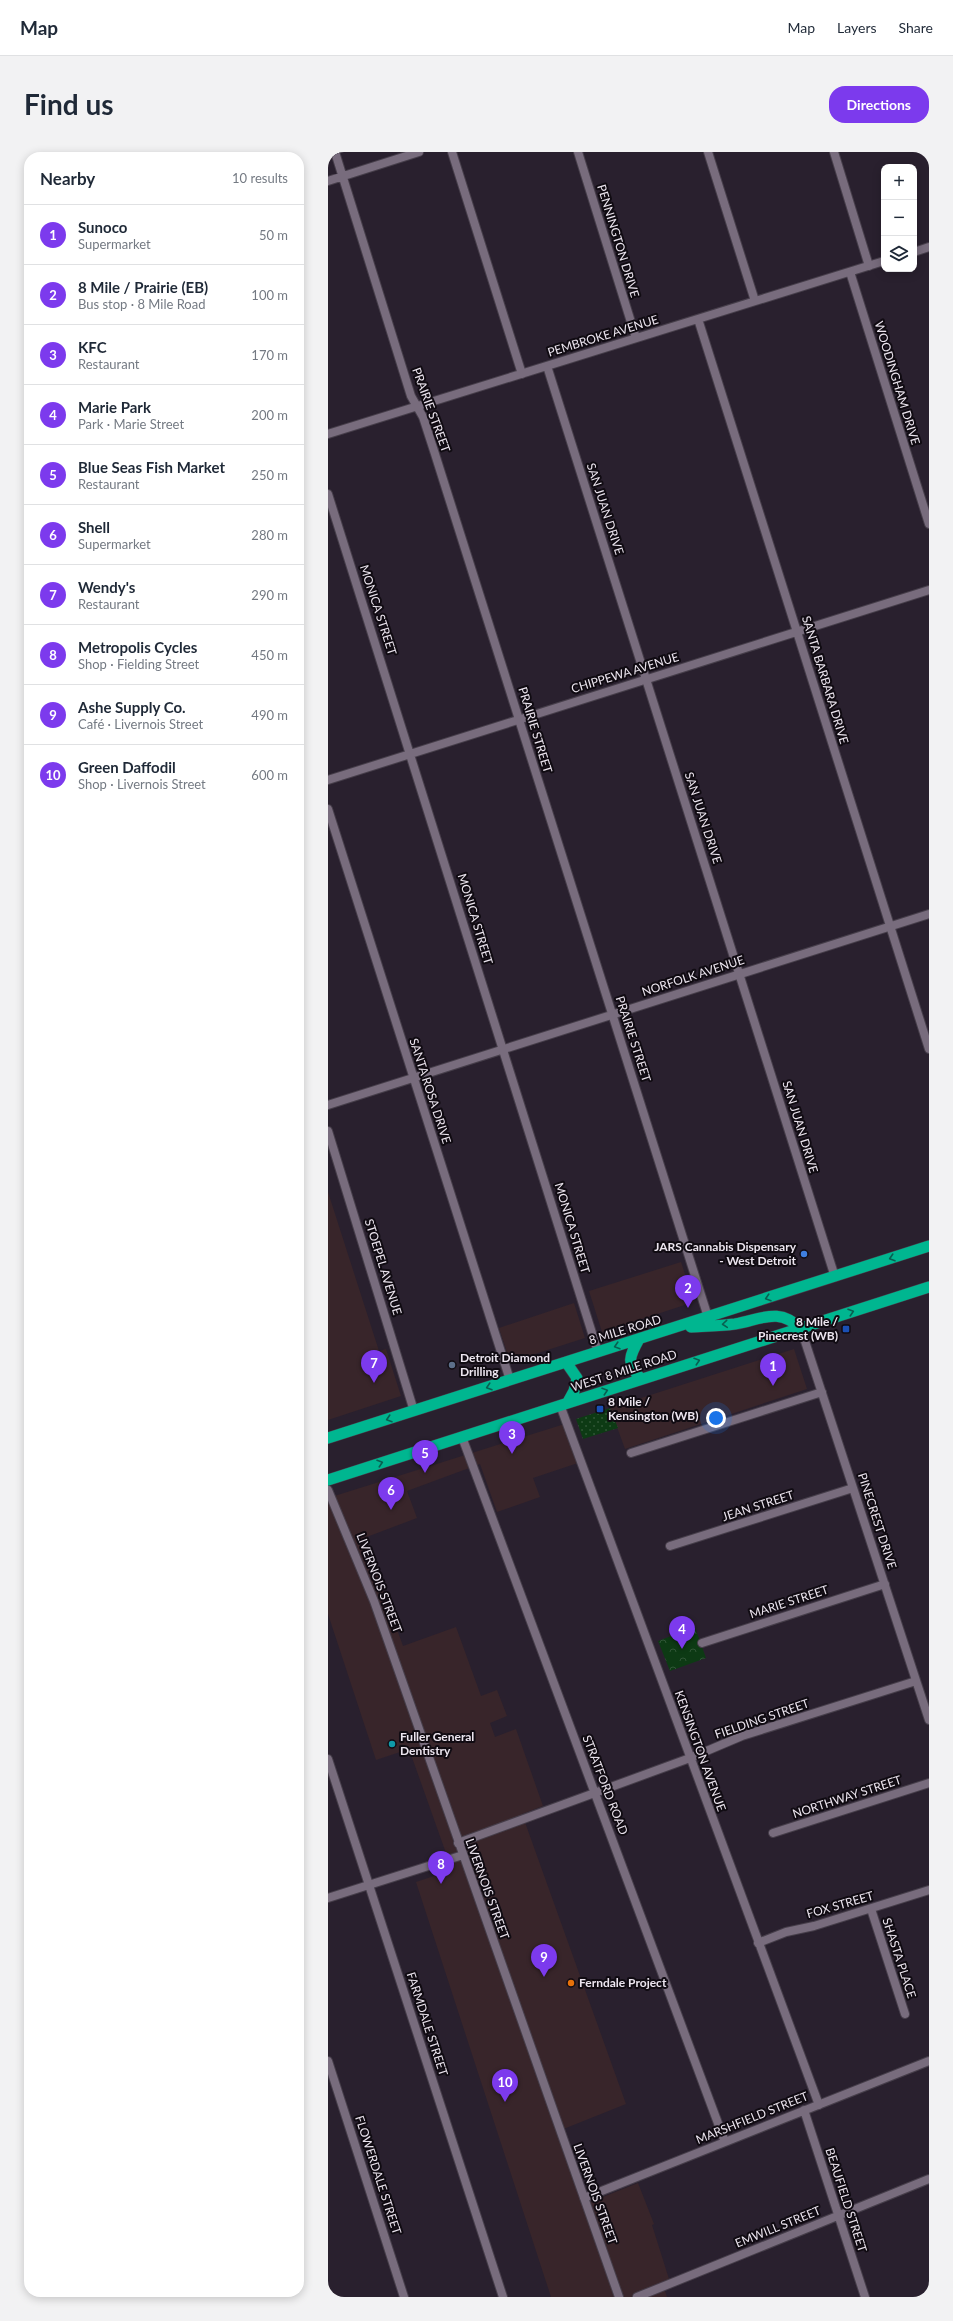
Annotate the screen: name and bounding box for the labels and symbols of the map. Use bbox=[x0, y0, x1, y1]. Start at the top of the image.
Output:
street label: PENNINGTON DRIVE bbox=[594, 183, 643, 299]
street label: PEMBROKE AVENUE bbox=[546, 312, 660, 360]
street label: WOODINGHAM DRIVE bbox=[872, 319, 923, 447]
street label: PRAIRIE STREET bbox=[409, 365, 454, 454]
street label: SAN JUAN DRIVE bbox=[584, 461, 627, 557]
street label: MONICA STREET bbox=[357, 563, 400, 657]
street label: SANTA BARBARA DRIVE bbox=[799, 614, 852, 746]
street label: CHIPPEWA AVENUE bbox=[569, 649, 680, 696]
street label: PRAIRIE STREET bbox=[515, 685, 556, 775]
street label: SAN JUAN DRIVE bbox=[682, 770, 725, 866]
street label: MONICA STREET bbox=[455, 872, 496, 966]
street label: NORFOLK AVENUE bbox=[640, 952, 746, 999]
street label: PRAIRIE STREET bbox=[613, 994, 654, 1084]
street label: SANTA ROSA DRIVE bbox=[406, 1036, 455, 1145]
street label: SAN JUAN DRIVE bbox=[779, 1079, 822, 1175]
street label: MONICA STREET bbox=[552, 1181, 593, 1275]
street label: STOEPEL AVENUE bbox=[362, 1217, 405, 1317]
place label: JARS Cannabis Dispensary - West Detroit bbox=[654, 1239, 797, 1268]
marker: JARS Cannabis Dispensary - West Detroit bbox=[799, 1249, 809, 1259]
one-way arrow bbox=[889, 1254, 896, 1262]
pin: 2 bbox=[675, 1275, 701, 1308]
one-way arrow bbox=[765, 1293, 772, 1302]
one-way arrow bbox=[848, 1308, 855, 1317]
street label: 8 MILE ROAD bbox=[587, 1311, 663, 1348]
place label: 8 Mile / Pinecrest (WB) bbox=[758, 1314, 838, 1343]
one-way arrow bbox=[722, 1320, 728, 1329]
marker: 8 Mile / Pinecrest (WB) bbox=[841, 1324, 851, 1334]
one-way arrow bbox=[614, 1341, 621, 1350]
street label: WEST 8 MILE ROAD bbox=[569, 1346, 679, 1395]
pin: 7 bbox=[361, 1350, 387, 1383]
place label: Detroit Diamond Drilling bbox=[460, 1350, 550, 1379]
pin: 1 bbox=[760, 1353, 786, 1386]
one-way arrow bbox=[693, 1358, 700, 1366]
marker: Detroit Diamond Drilling bbox=[447, 1360, 457, 1370]
one-way arrow bbox=[485, 1382, 492, 1390]
one-way arrow bbox=[601, 1387, 608, 1395]
place label: 8 Mile / Kensington (WB) bbox=[608, 1394, 698, 1423]
marker: 8 Mile / Kensington (WB) bbox=[595, 1404, 605, 1414]
your location bbox=[706, 1408, 726, 1428]
one-way arrow bbox=[386, 1414, 393, 1422]
pin: 3 bbox=[499, 1421, 525, 1454]
pin: 5 bbox=[412, 1440, 438, 1473]
one-way arrow bbox=[376, 1459, 383, 1467]
street label: PINECREST DRIVE bbox=[855, 1471, 900, 1571]
pin: 6 bbox=[378, 1477, 404, 1510]
street label: JEAN STREET bbox=[720, 1487, 796, 1524]
street label: LIVERNOIS STREET bbox=[353, 1531, 405, 1635]
street label: MARIE STREET bbox=[747, 1582, 830, 1621]
pin: 4 bbox=[669, 1616, 695, 1649]
street label: KENSINGTON AVENUE bbox=[672, 1688, 729, 1813]
street label: FIELDING STREET bbox=[713, 1695, 811, 1742]
place label: Fuller General Dentistry bbox=[400, 1729, 474, 1758]
street label: STRATFORD ROAD bbox=[580, 1733, 631, 1837]
marker: Fuller General Dentistry bbox=[387, 1739, 397, 1749]
street label: NORTHWAY STREET bbox=[791, 1772, 903, 1821]
street label: LIVERNOIS STREET bbox=[462, 1837, 513, 1941]
pin: 8 bbox=[428, 1851, 454, 1884]
street label: FOX STREET bbox=[805, 1888, 875, 1921]
street label: SHASTA PLACE bbox=[879, 1916, 920, 2000]
pin: 9 bbox=[531, 1944, 557, 1977]
street label: FARMDALE STREET bbox=[404, 1970, 451, 2078]
place label: Ferndale Project bbox=[579, 1975, 667, 1990]
marker: Ferndale Project bbox=[566, 1978, 576, 1988]
pin: 10 bbox=[492, 2069, 518, 2102]
street label: MARSHFIELD STREET bbox=[693, 2088, 810, 2147]
street label: FLOWERDALE STREET bbox=[352, 2113, 405, 2236]
street label: LIVERNOIS STREET bbox=[570, 2142, 621, 2246]
street label: BEAUFIELD STREET bbox=[823, 2146, 870, 2254]
street label: EMWILL STREET bbox=[733, 2203, 823, 2251]

